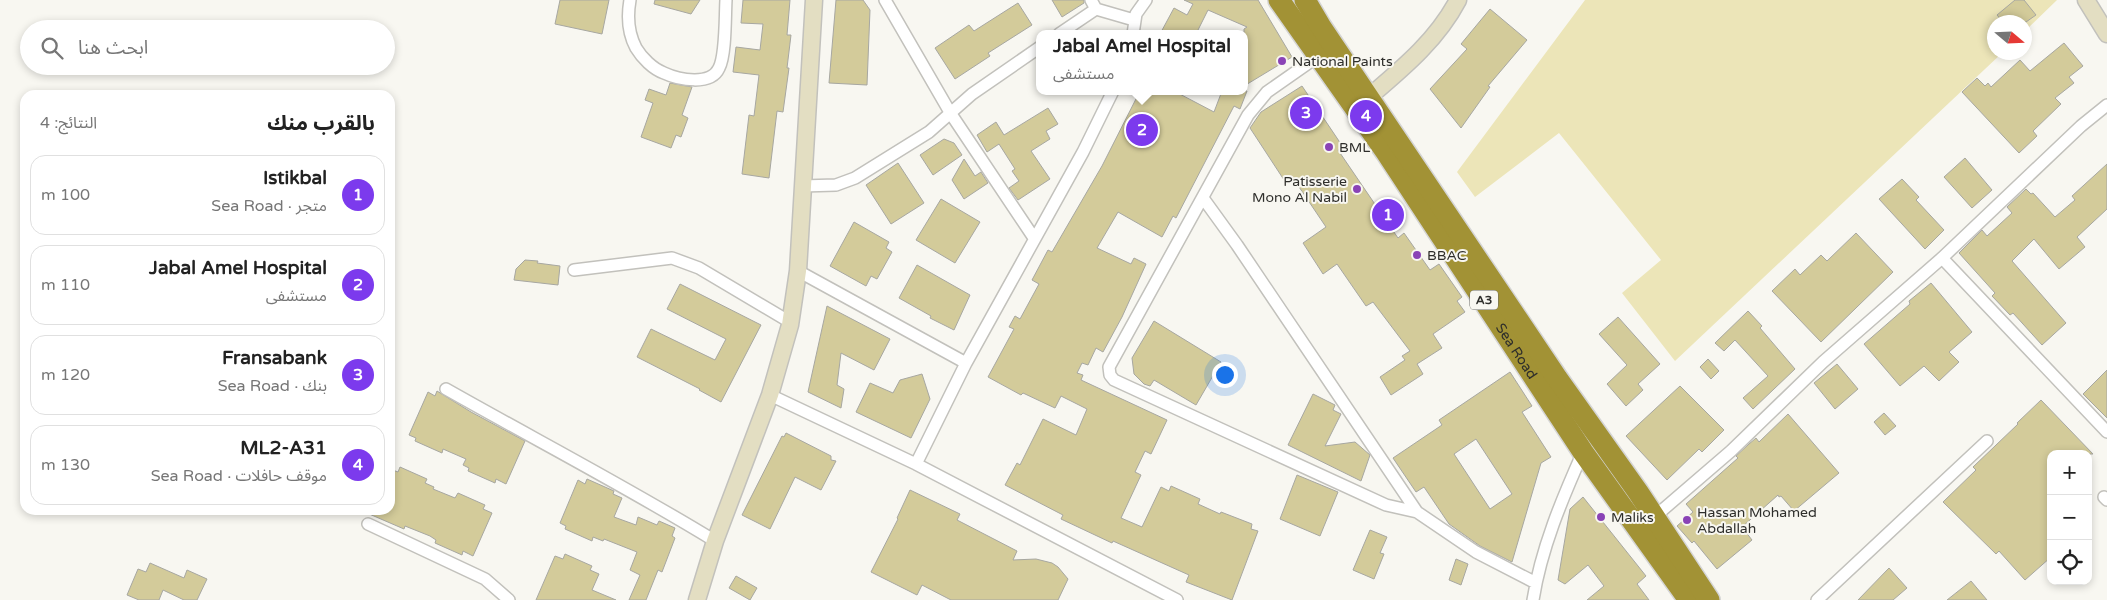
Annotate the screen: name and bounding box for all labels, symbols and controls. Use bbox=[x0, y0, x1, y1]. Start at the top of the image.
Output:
north arrow bbox=[1987, 15, 2032, 60]
search box bbox=[20, 20, 395, 75]
popup bbox=[1036, 30, 1248, 95]
icon: search bbox=[38, 34, 66, 62]
text: Jabal Amel Hospital bbox=[1053, 35, 1231, 57]
text: ابحث هنا bbox=[78, 37, 148, 59]
place label: National Paints bbox=[1292, 53, 1393, 70]
marker: National Paints bbox=[1276, 55, 1288, 67]
text: مستشفى bbox=[1053, 64, 1114, 84]
pin: 3 bbox=[1290, 94, 1322, 132]
pin: 4 bbox=[1350, 97, 1382, 135]
text: بالقرب منك bbox=[267, 111, 375, 136]
pin: 2 bbox=[1126, 111, 1158, 149]
text: النتائج: 4 bbox=[40, 113, 97, 133]
place label: BML bbox=[1339, 139, 1370, 156]
marker: BML bbox=[1323, 141, 1335, 153]
text: Istikbal bbox=[263, 167, 327, 189]
place label: Patisserie Mono Al Nabil bbox=[1252, 173, 1347, 206]
marker: Patisserie Mono Al Nabil bbox=[1351, 183, 1363, 195]
text: 100 m bbox=[41, 185, 90, 205]
text: 1 bbox=[353, 185, 363, 205]
text: متجر · Sea Road bbox=[211, 196, 327, 216]
pin: 1 bbox=[1372, 196, 1404, 234]
place label: BBAC bbox=[1427, 247, 1467, 264]
marker: BBAC bbox=[1411, 249, 1423, 261]
text: Jabal Amel Hospital bbox=[149, 257, 327, 279]
text: 110 m bbox=[41, 275, 90, 295]
text: 2 bbox=[353, 275, 363, 295]
text: مستشفى bbox=[266, 286, 327, 306]
road number: A3 bbox=[1470, 290, 1498, 310]
street label: Sea Road bbox=[1492, 320, 1541, 382]
text: Fransabank bbox=[222, 347, 327, 369]
your location bbox=[1212, 362, 1238, 388]
text: 120 m bbox=[41, 365, 90, 385]
text: 3 bbox=[353, 365, 363, 385]
text: بنك · Sea Road bbox=[218, 376, 327, 396]
text: ML2-A31 bbox=[240, 437, 327, 459]
map controls bbox=[2047, 450, 2092, 585]
button: + bbox=[2047, 450, 2092, 495]
text: 130 m bbox=[41, 455, 90, 475]
text: 4 bbox=[353, 455, 363, 475]
text: موقف حافلات · Sea Road bbox=[151, 466, 327, 486]
button: − bbox=[2047, 495, 2092, 540]
place label: Hassan Mohamed Abdallah bbox=[1697, 504, 1817, 537]
place label: Maliks bbox=[1611, 509, 1654, 526]
marker: Maliks bbox=[1595, 511, 1607, 523]
marker: Hassan Mohamed Abdallah bbox=[1681, 514, 1693, 526]
button: locate bbox=[2047, 540, 2092, 585]

